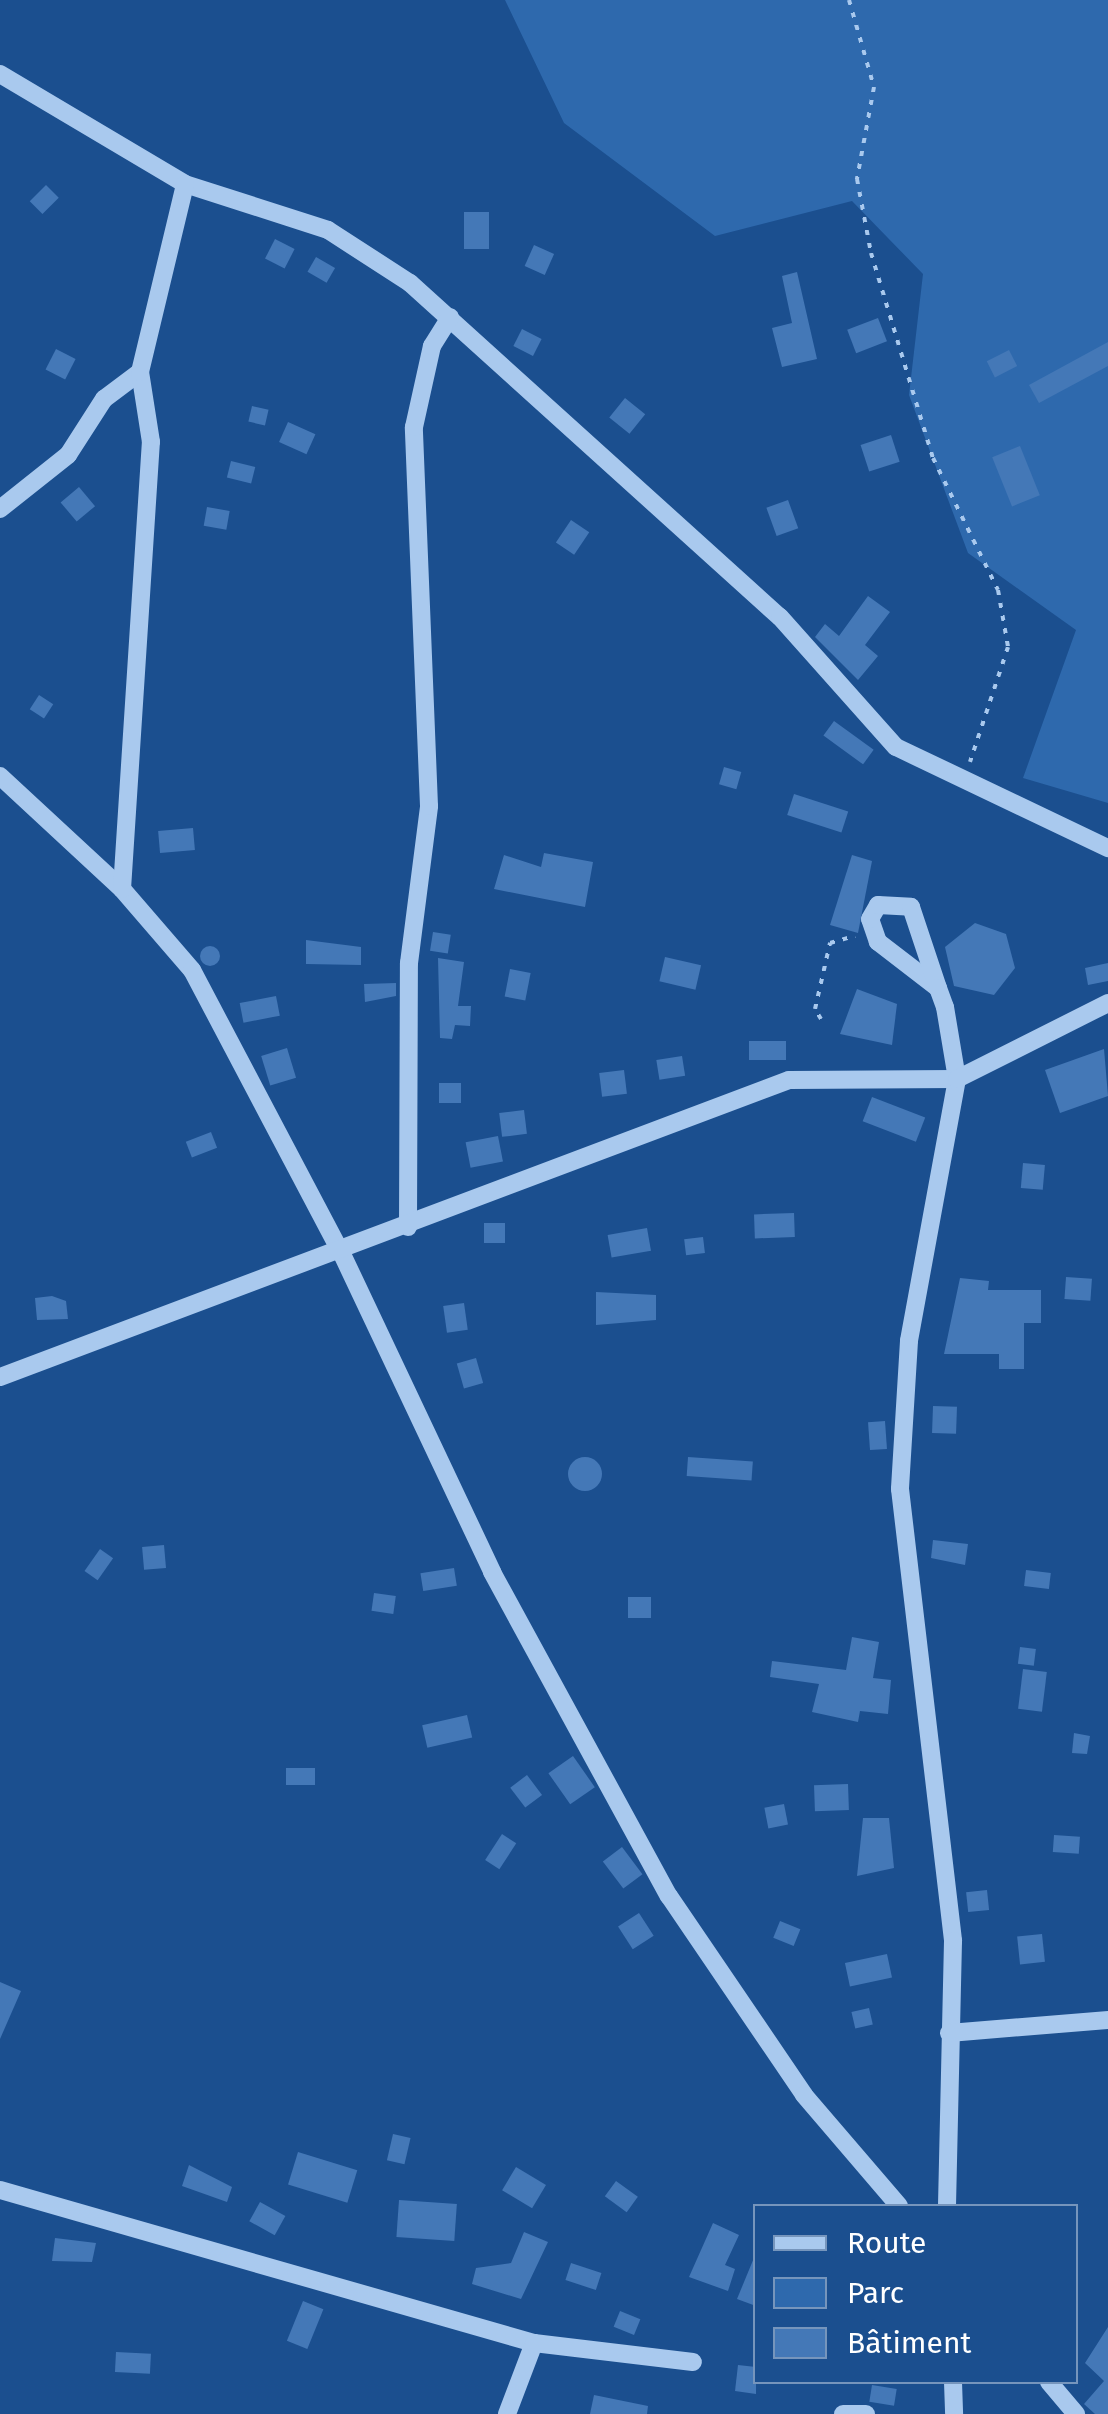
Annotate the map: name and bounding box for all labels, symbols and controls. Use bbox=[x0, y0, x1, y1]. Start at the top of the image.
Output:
legend bbox=[753, 2204, 1078, 2384]
text: Route bbox=[847, 2225, 926, 2261]
text: Parc bbox=[847, 2275, 904, 2311]
text: Bâtiment bbox=[847, 2325, 971, 2361]

